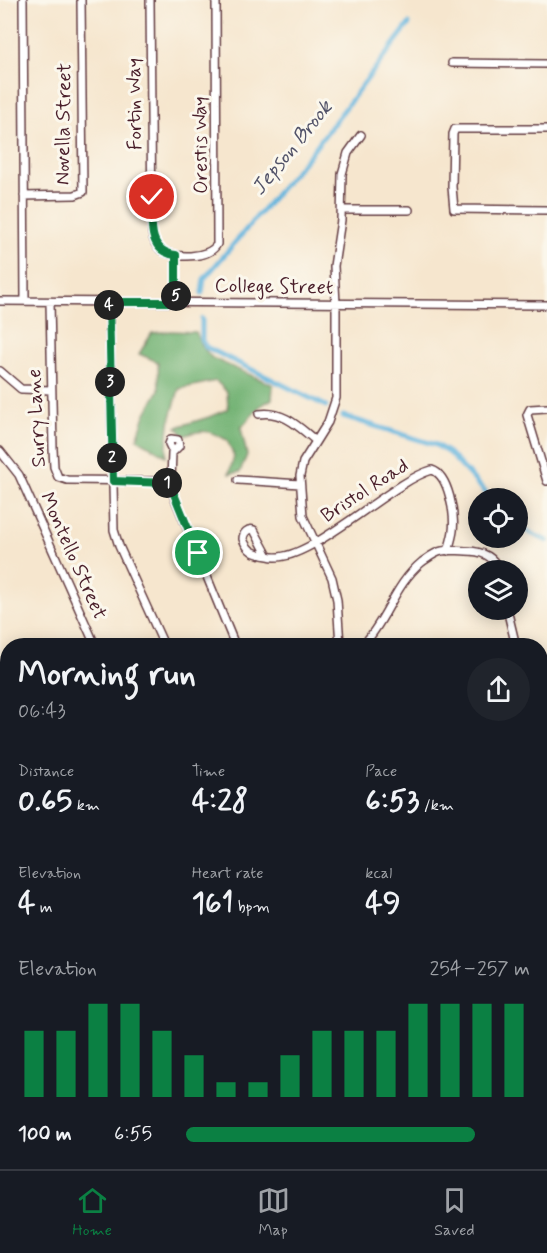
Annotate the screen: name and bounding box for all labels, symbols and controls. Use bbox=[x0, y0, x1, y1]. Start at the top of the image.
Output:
street label: Fortin Way bbox=[121, 58, 149, 150]
street label: Novella Street bbox=[49, 63, 79, 185]
water label: Jepson Brook bbox=[245, 94, 340, 201]
street label: Orestis Way bbox=[187, 96, 215, 194]
pin bbox=[126, 171, 177, 222]
icon: check bbox=[135, 180, 168, 213]
street label: College Street bbox=[214, 272, 334, 302]
pin: 5 bbox=[161, 281, 191, 311]
text: 5 bbox=[171, 285, 181, 306]
pin: 4 bbox=[94, 290, 124, 320]
text: 4 bbox=[104, 294, 114, 315]
pin: 3 bbox=[95, 367, 125, 397]
street label: Surry Lane bbox=[21, 368, 53, 468]
text: 3 bbox=[106, 371, 114, 392]
pin: 2 bbox=[97, 443, 127, 473]
text: 2 bbox=[108, 447, 116, 468]
street label: Bristol Road bbox=[316, 453, 414, 529]
pin: 1 bbox=[152, 468, 182, 498]
text: 1 bbox=[163, 472, 171, 493]
street label: Montello Street bbox=[33, 488, 113, 624]
map controls bbox=[468, 488, 528, 620]
button: locate bbox=[468, 488, 528, 548]
pin bbox=[172, 527, 223, 578]
icon: arrive bbox=[181, 536, 214, 569]
button: layers bbox=[468, 560, 528, 620]
text: Morning run bbox=[18, 653, 196, 697]
button: share bbox=[467, 658, 530, 721]
text: 06:43 bbox=[18, 698, 66, 725]
text: Distance bbox=[18, 761, 74, 782]
text: Time bbox=[192, 761, 225, 782]
text: Pace bbox=[365, 761, 397, 782]
text: 0.65 bbox=[18, 782, 72, 821]
text: 4:28 bbox=[192, 782, 248, 821]
text: 6:53 bbox=[365, 782, 419, 821]
text: km bbox=[72, 795, 100, 816]
text: /km bbox=[419, 795, 454, 816]
text: Elevation bbox=[18, 863, 81, 884]
text: Heart rate bbox=[192, 863, 264, 884]
text: kcal bbox=[365, 863, 392, 884]
text: 4 bbox=[18, 884, 35, 923]
text: 161 bbox=[192, 884, 233, 923]
text: 49 bbox=[365, 884, 401, 923]
text: m bbox=[35, 897, 53, 918]
text: bpm bbox=[233, 897, 270, 918]
text: Elevation bbox=[18, 956, 97, 983]
text: 254–257 m bbox=[429, 956, 530, 983]
text: 100 m bbox=[18, 1121, 72, 1148]
text: 6:55 bbox=[114, 1121, 152, 1148]
tab: Home bbox=[72, 1184, 112, 1241]
tab: Map bbox=[257, 1184, 290, 1241]
tab: Saved bbox=[434, 1184, 475, 1241]

